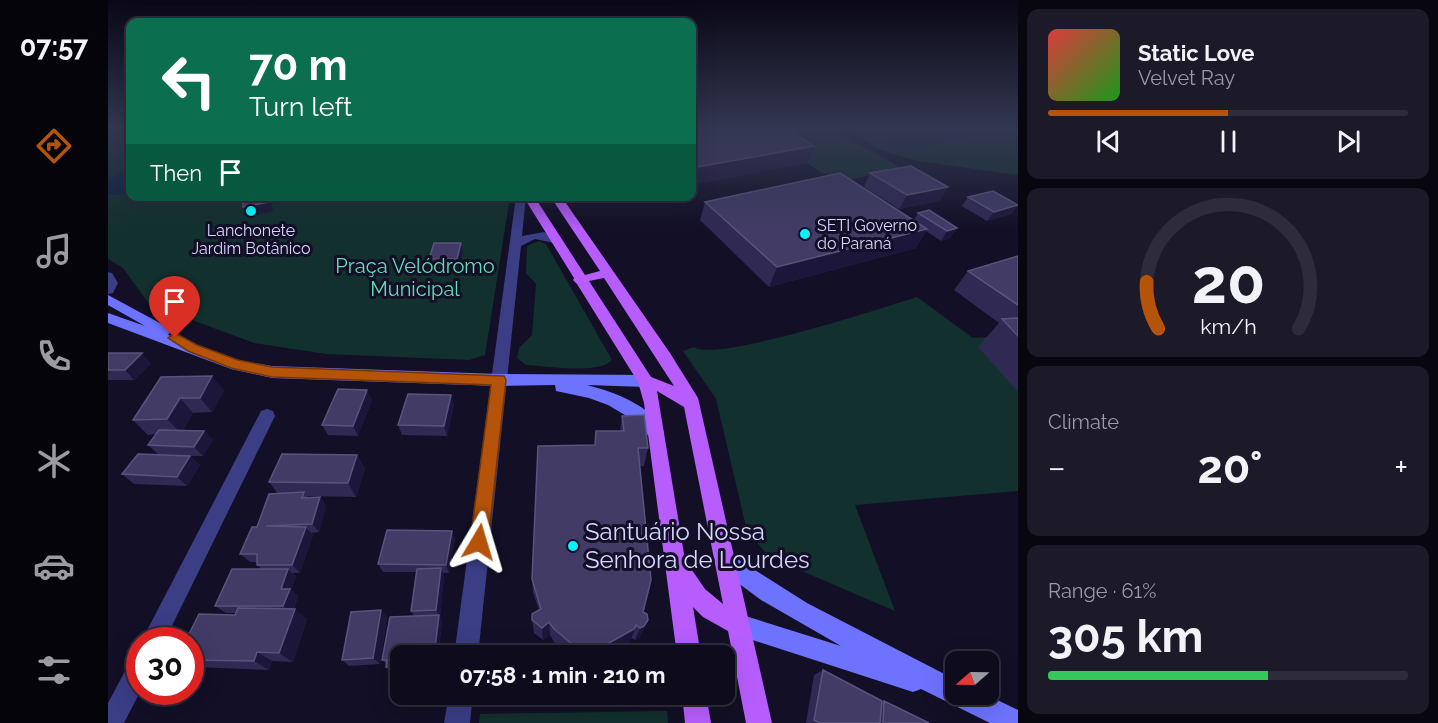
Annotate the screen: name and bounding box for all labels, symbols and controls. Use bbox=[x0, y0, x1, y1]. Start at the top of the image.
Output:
text: 07:57 bbox=[20, 31, 88, 62]
text: Static Love bbox=[1138, 40, 1255, 66]
text: 70 m bbox=[249, 41, 348, 90]
icon: left bbox=[150, 42, 228, 120]
text: Velvet Ray bbox=[1138, 66, 1235, 90]
text: Turn left bbox=[249, 91, 352, 122]
icon: directions bbox=[33, 125, 75, 167]
icon: previous bbox=[1092, 125, 1125, 158]
icon: pause bbox=[1212, 125, 1245, 158]
icon: next bbox=[1332, 125, 1365, 158]
icon: arrive bbox=[214, 156, 247, 189]
text: Then bbox=[150, 160, 202, 186]
marker: Lanchonete Jardim Botânico bbox=[244, 204, 258, 218]
place label: SETI Governo do Paraná bbox=[817, 216, 917, 253]
place label: Lanchonete Jardim Botânico bbox=[191, 221, 311, 258]
marker: SETI Governo do Paraná bbox=[798, 227, 812, 241]
icon: music bbox=[33, 230, 75, 272]
text: 20 bbox=[1191, 244, 1265, 318]
park label: Praça Velódromo Municipal bbox=[335, 254, 495, 301]
pin bbox=[149, 276, 200, 338]
icon: arrive bbox=[158, 285, 191, 318]
text: km/h bbox=[1200, 315, 1256, 340]
icon: phone bbox=[33, 335, 75, 377]
text: Climate bbox=[1048, 410, 1119, 434]
icon: climate bbox=[33, 440, 75, 482]
text: 20° bbox=[1197, 441, 1263, 494]
text: − bbox=[1048, 448, 1066, 487]
text: + bbox=[1394, 448, 1408, 487]
position arrow bbox=[447, 510, 511, 574]
place label: Santuário Nossa Senhora de Lourdes bbox=[585, 517, 810, 574]
marker: Santuário Nossa Senhora de Lourdes bbox=[566, 539, 580, 553]
icon: car bbox=[33, 545, 75, 587]
text: Range · 61% bbox=[1048, 579, 1156, 603]
text: 305 km bbox=[1048, 610, 1203, 663]
speed limit sign: 30 bbox=[126, 627, 204, 705]
icon: filters bbox=[33, 649, 75, 691]
north arrow bbox=[945, 651, 999, 705]
map controls bbox=[945, 651, 999, 705]
text: 07:58 · 1 min · 210 m bbox=[460, 662, 665, 688]

